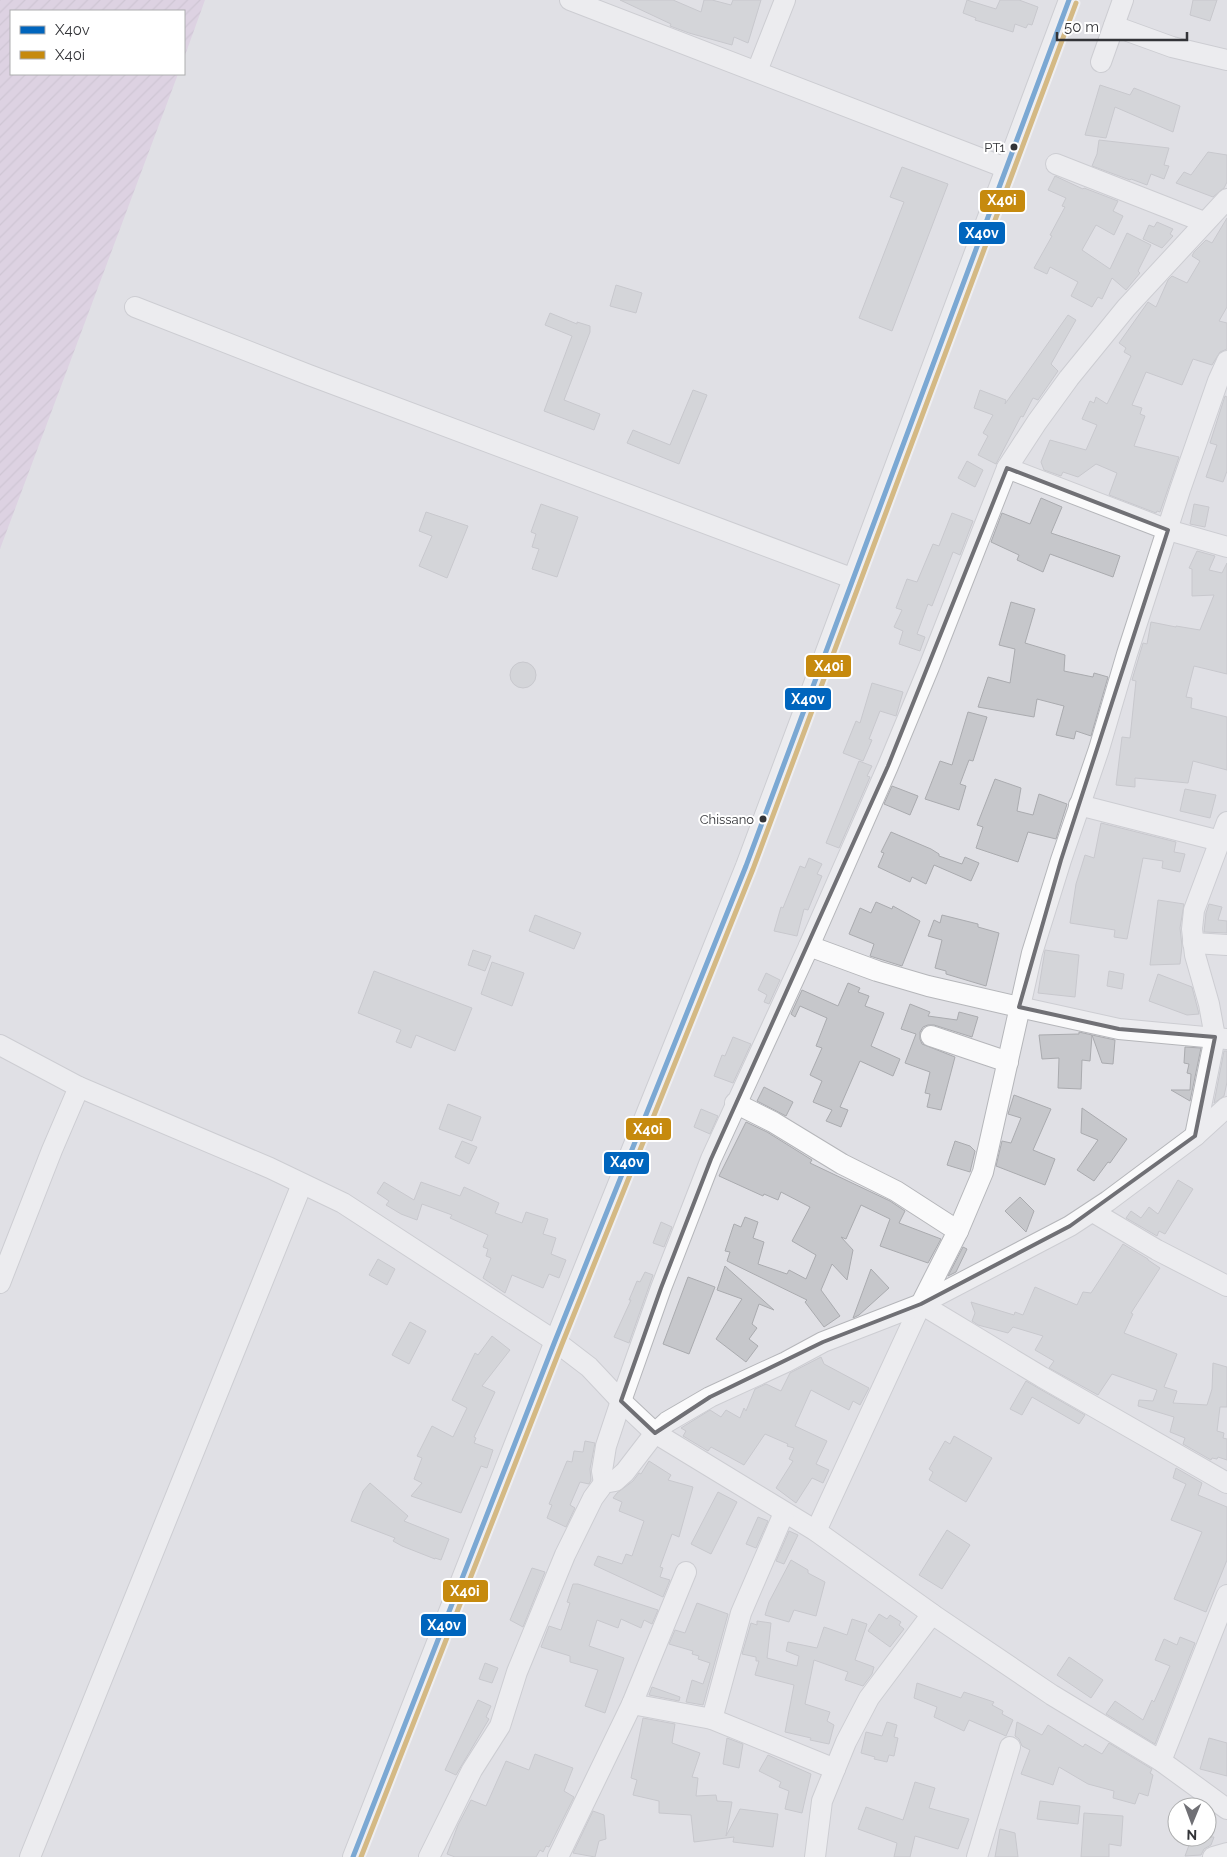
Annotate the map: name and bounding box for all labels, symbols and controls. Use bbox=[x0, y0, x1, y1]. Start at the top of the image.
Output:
legend bbox=[10, 10, 185, 75]
scale bar bbox=[1057, 10, 1187, 42]
text: 50 m bbox=[1064, 18, 1099, 36]
text: X40v bbox=[55, 21, 90, 39]
text: X40i bbox=[55, 46, 85, 64]
place label: PT1 bbox=[984, 140, 1005, 155]
marker: PT1 bbox=[1009, 142, 1019, 152]
line badge: X40i bbox=[979, 189, 1026, 213]
text: X40i bbox=[986, 192, 1017, 208]
line badge: X40v bbox=[958, 221, 1006, 245]
text: X40v bbox=[964, 225, 999, 241]
line badge: X40i bbox=[805, 654, 852, 678]
text: X40i bbox=[813, 658, 844, 674]
line badge: X40v bbox=[784, 687, 832, 711]
text: X40v bbox=[790, 691, 825, 707]
place label: Chissano bbox=[700, 812, 754, 827]
marker: Chissano bbox=[758, 814, 768, 824]
line badge: X40i bbox=[625, 1117, 672, 1141]
text: X40i bbox=[632, 1121, 663, 1137]
line badge: X40v bbox=[603, 1151, 650, 1175]
text: X40v bbox=[609, 1154, 644, 1170]
line badge: X40i bbox=[442, 1579, 489, 1603]
text: X40i bbox=[449, 1583, 480, 1599]
line badge: X40v bbox=[420, 1613, 467, 1637]
text: X40v bbox=[426, 1617, 461, 1633]
north arrow bbox=[1167, 1797, 1217, 1847]
text: N bbox=[1186, 1827, 1197, 1843]

